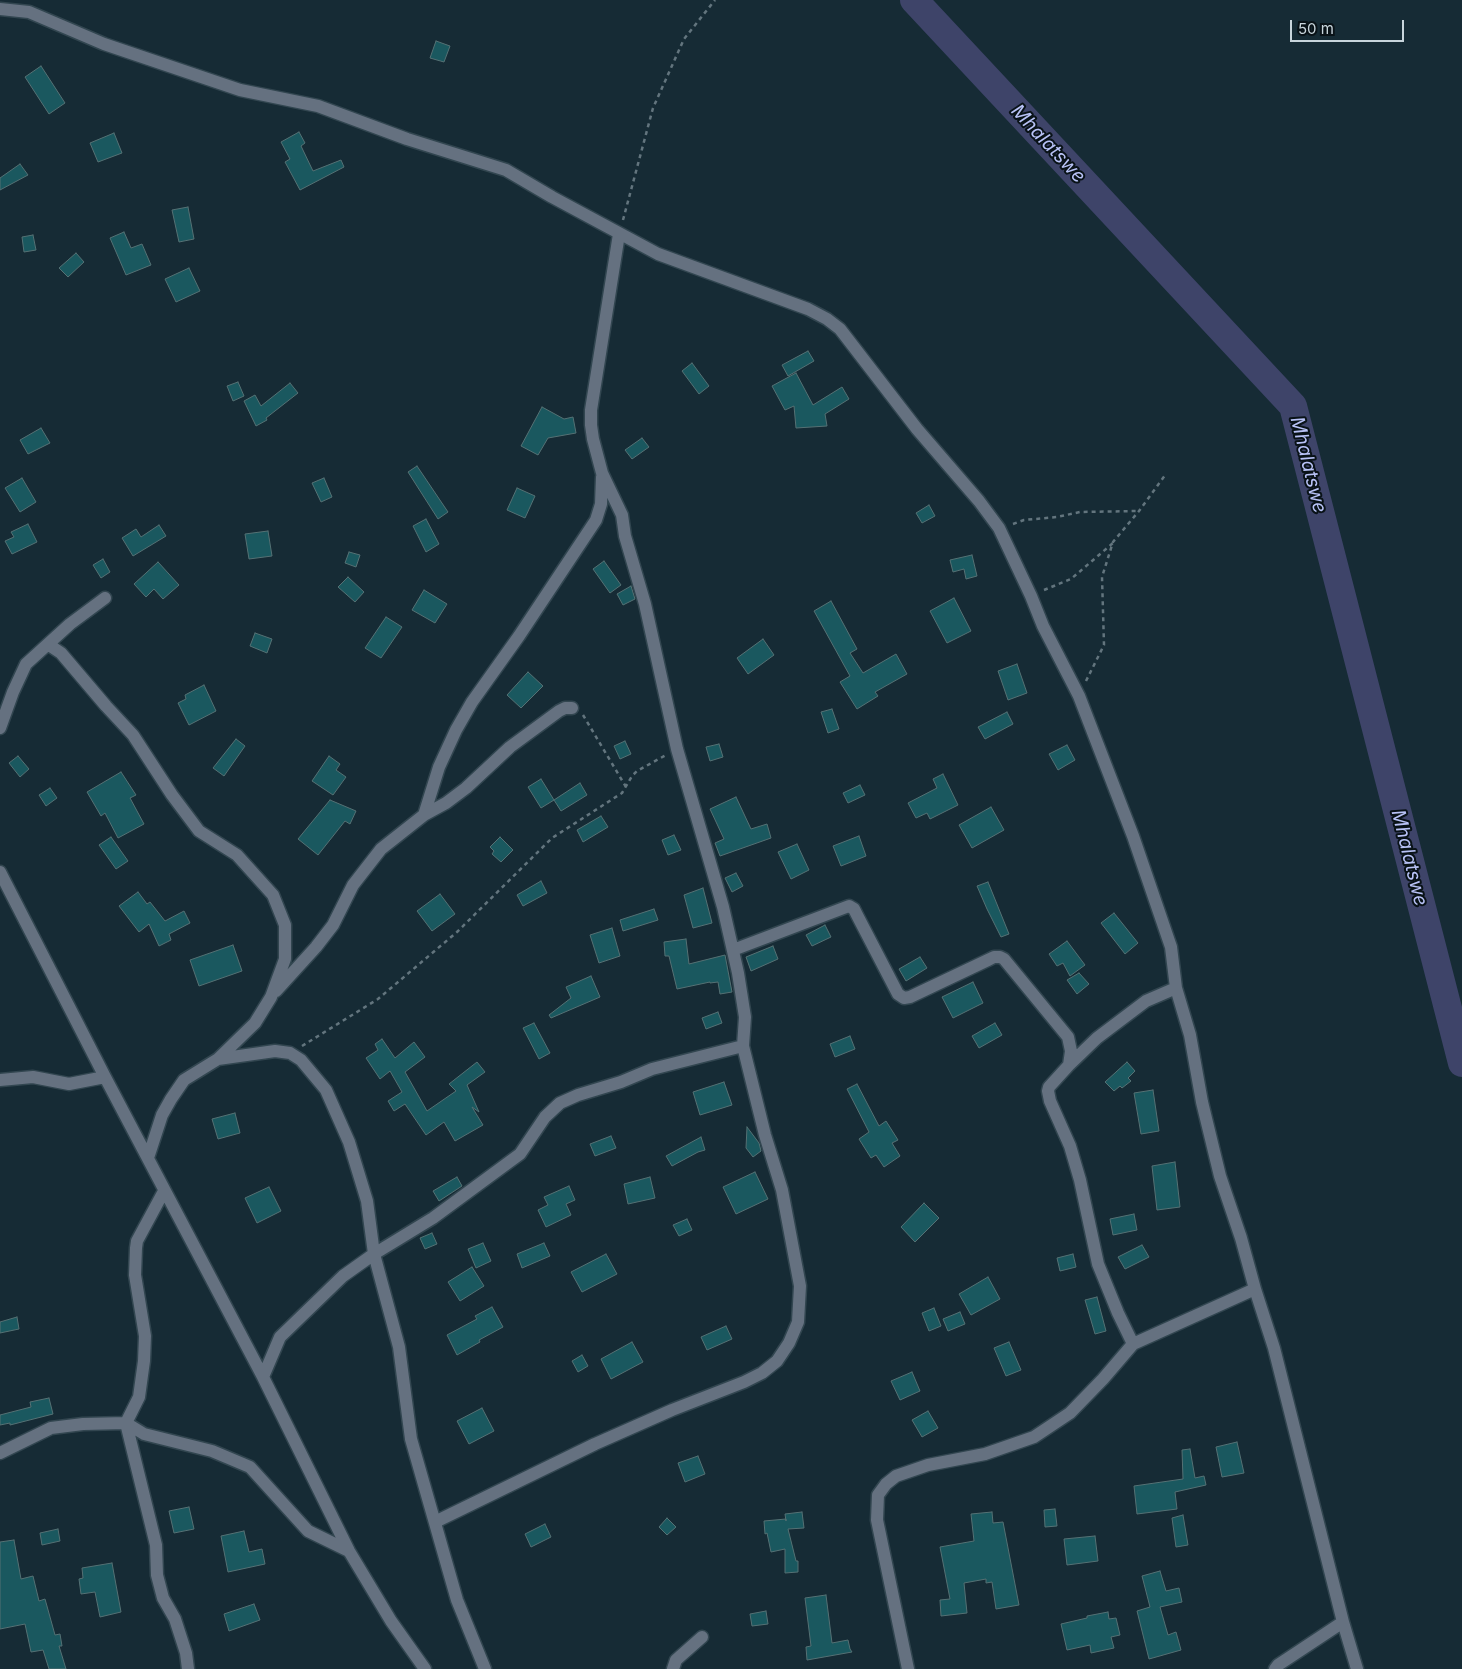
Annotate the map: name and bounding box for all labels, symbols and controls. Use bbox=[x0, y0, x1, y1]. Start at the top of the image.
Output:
scale bar bbox=[1292, 10, 1406, 42]
text: 50 m bbox=[1298, 19, 1334, 38]
water label: Mhalatswe bbox=[1006, 100, 1090, 188]
water label: Mhalatswe bbox=[1285, 414, 1331, 516]
water label: Mhalatswe bbox=[1386, 807, 1432, 909]

